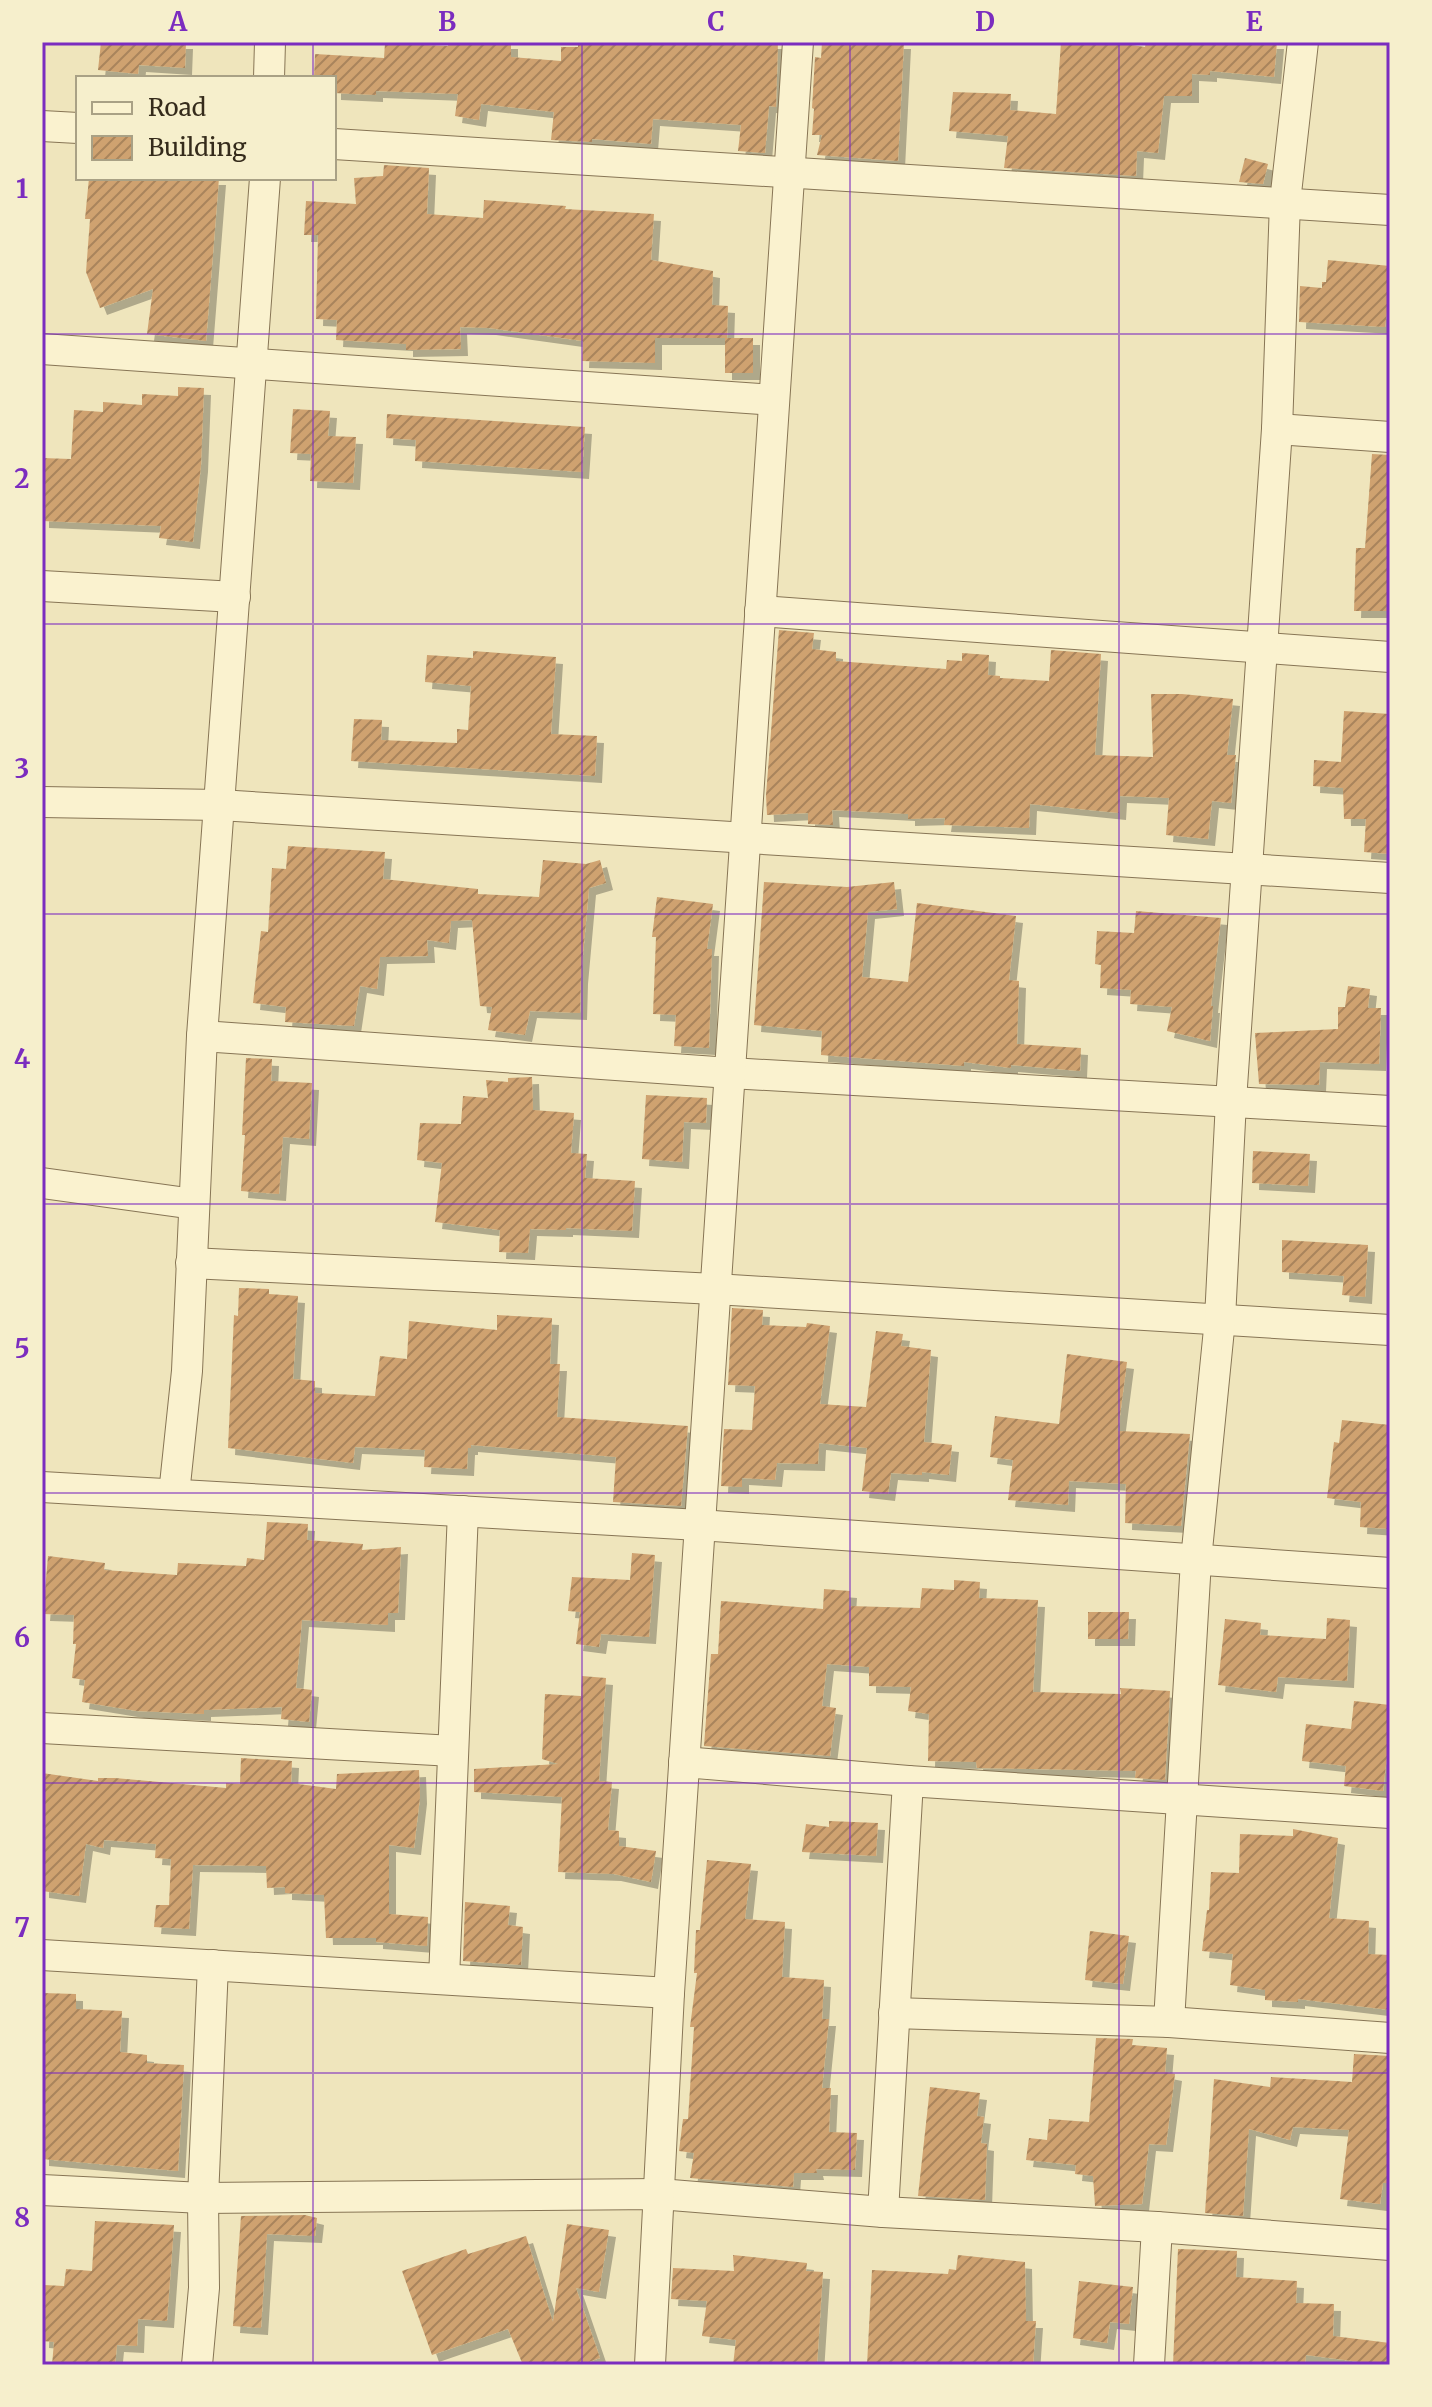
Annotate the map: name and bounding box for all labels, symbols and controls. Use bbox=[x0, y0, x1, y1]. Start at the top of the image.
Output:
text: A bbox=[168, 5, 188, 38]
text: B bbox=[438, 5, 456, 38]
text: C bbox=[707, 5, 725, 38]
text: D bbox=[975, 5, 995, 38]
text: E bbox=[1246, 5, 1263, 38]
legend bbox=[76, 76, 336, 180]
text: Road bbox=[148, 92, 206, 123]
text: Building bbox=[148, 132, 247, 163]
text: 1 bbox=[16, 172, 28, 205]
text: 2 bbox=[14, 462, 30, 495]
text: 3 bbox=[15, 752, 29, 785]
text: 4 bbox=[14, 1042, 31, 1075]
text: 5 bbox=[14, 1332, 30, 1365]
text: 6 bbox=[14, 1621, 30, 1654]
text: 7 bbox=[14, 1911, 30, 1944]
text: 8 bbox=[14, 2201, 30, 2234]

